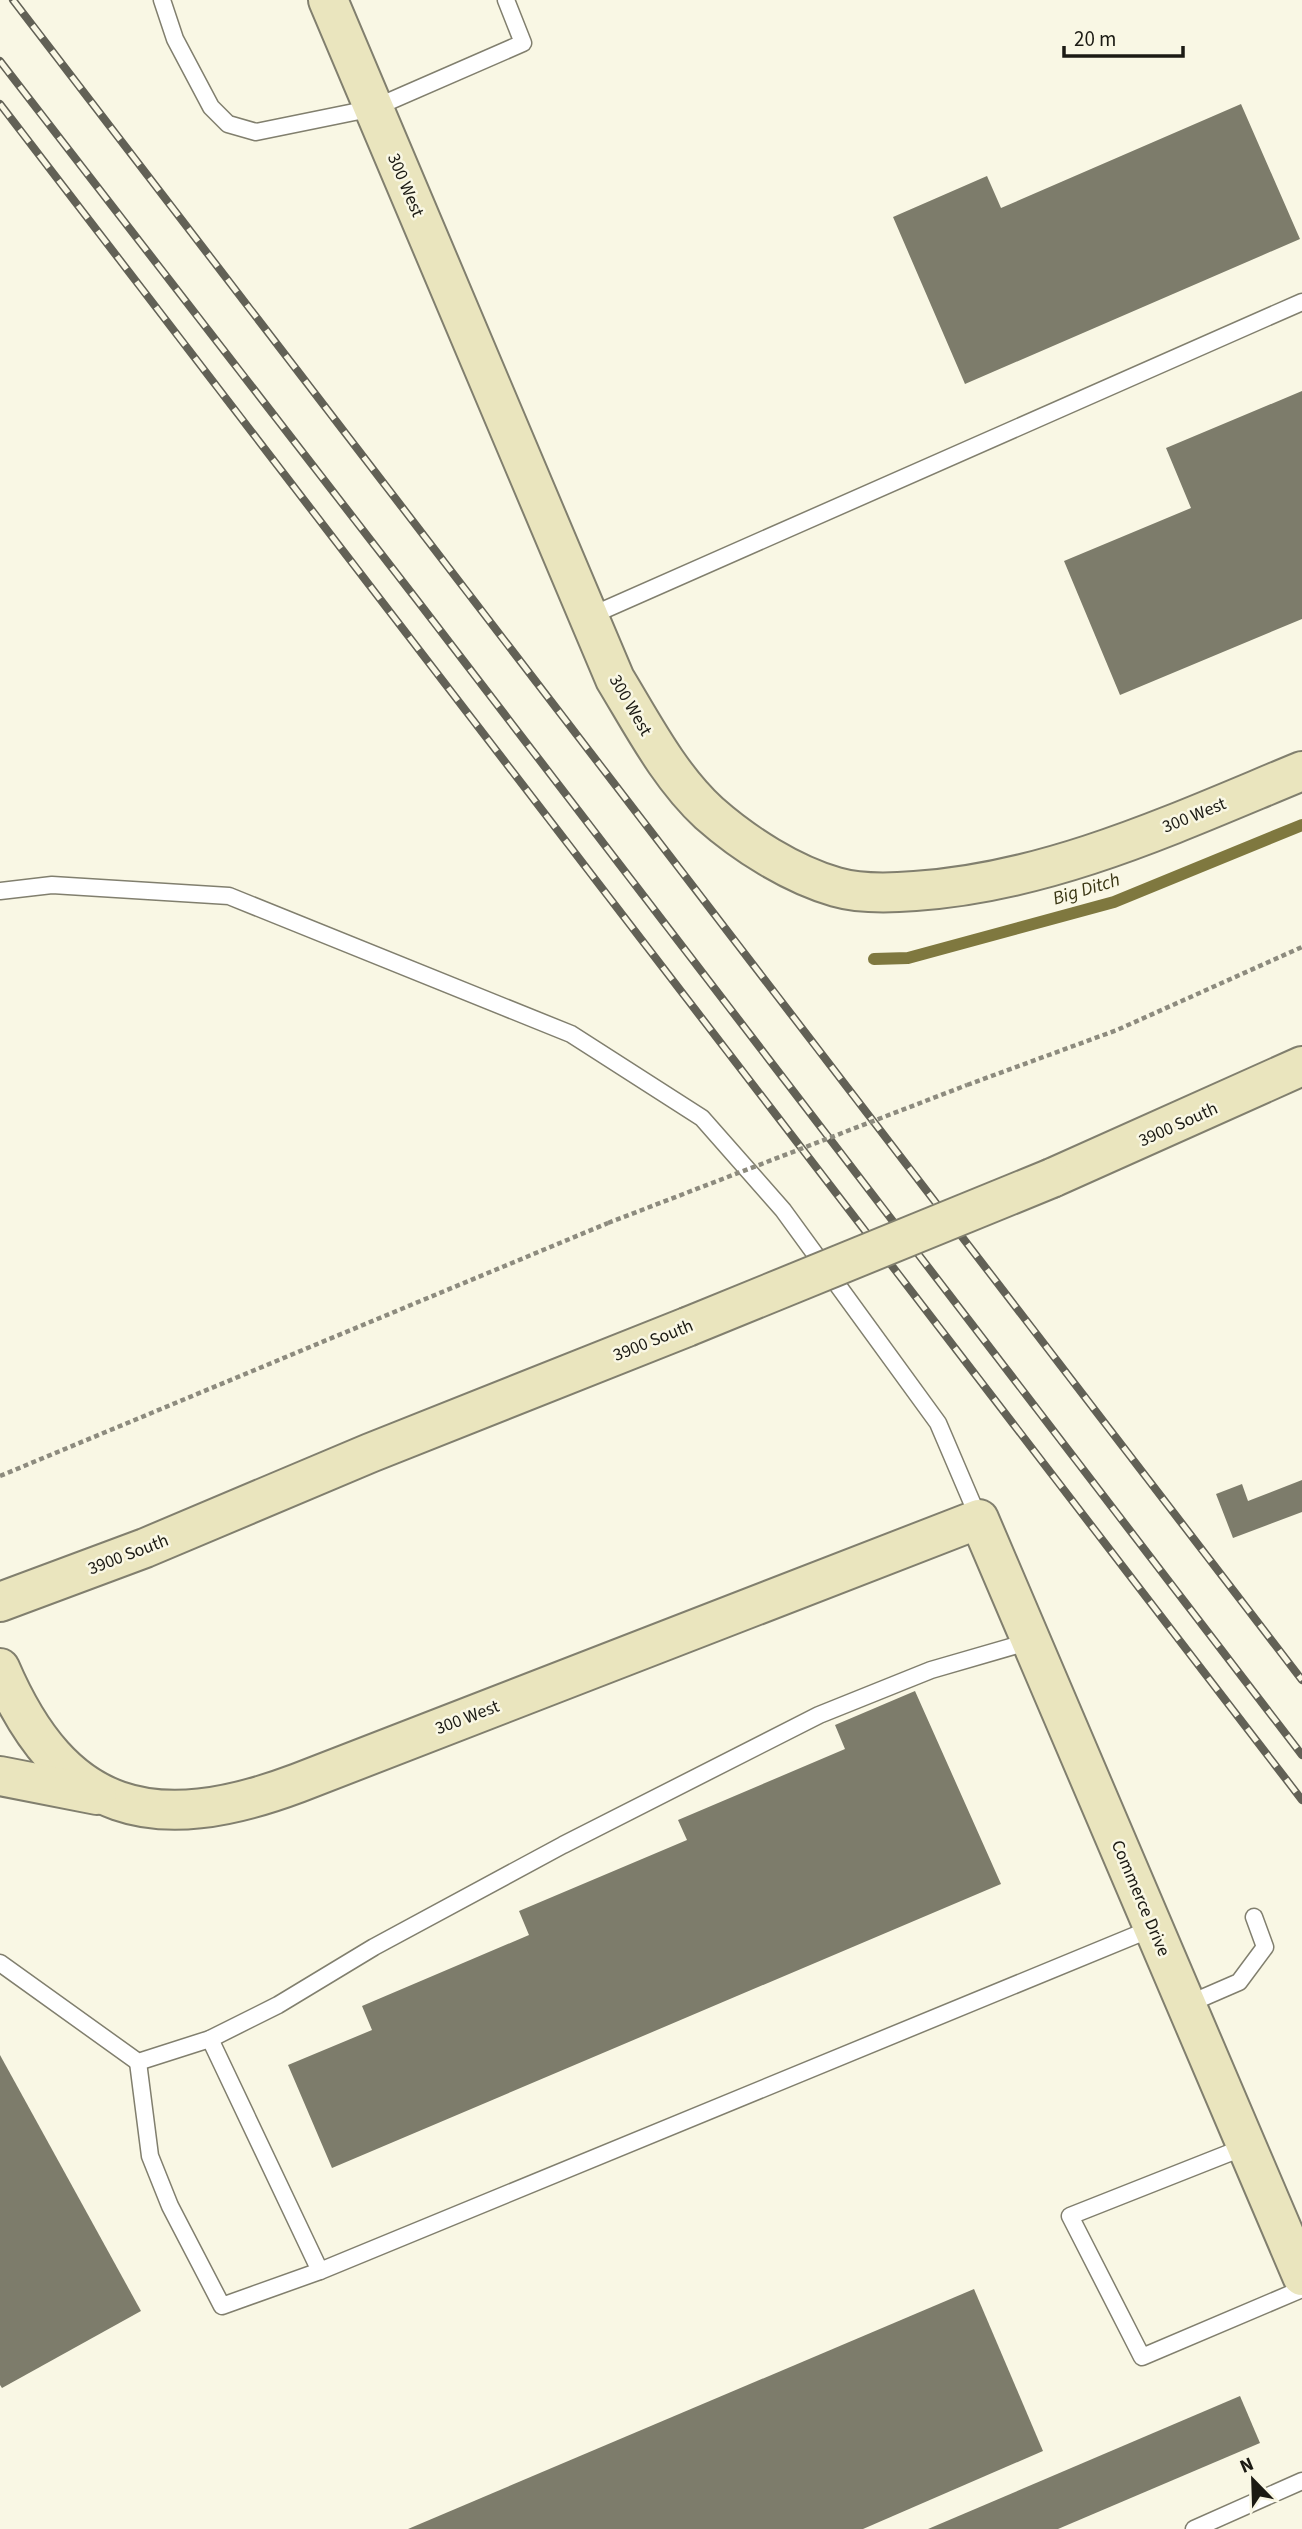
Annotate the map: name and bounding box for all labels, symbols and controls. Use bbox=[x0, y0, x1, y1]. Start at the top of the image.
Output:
scale bar bbox=[1064, 14, 1183, 58]
text: 20 m bbox=[1074, 24, 1116, 54]
street label: 300 West bbox=[381, 150, 430, 221]
street label: 300 West bbox=[603, 670, 658, 740]
street label: 300 West bbox=[1159, 791, 1230, 840]
water label: Big Ditch bbox=[1049, 866, 1123, 912]
street label: 3900 South bbox=[1135, 1096, 1222, 1153]
street label: 3900 South bbox=[609, 1313, 697, 1368]
street label: 3900 South bbox=[84, 1528, 172, 1581]
street label: 300 West bbox=[432, 1694, 503, 1741]
street label: Commerce Drive bbox=[1105, 1836, 1176, 1960]
north arrow bbox=[1218, 2445, 1288, 2515]
text: N bbox=[1236, 2451, 1258, 2481]

